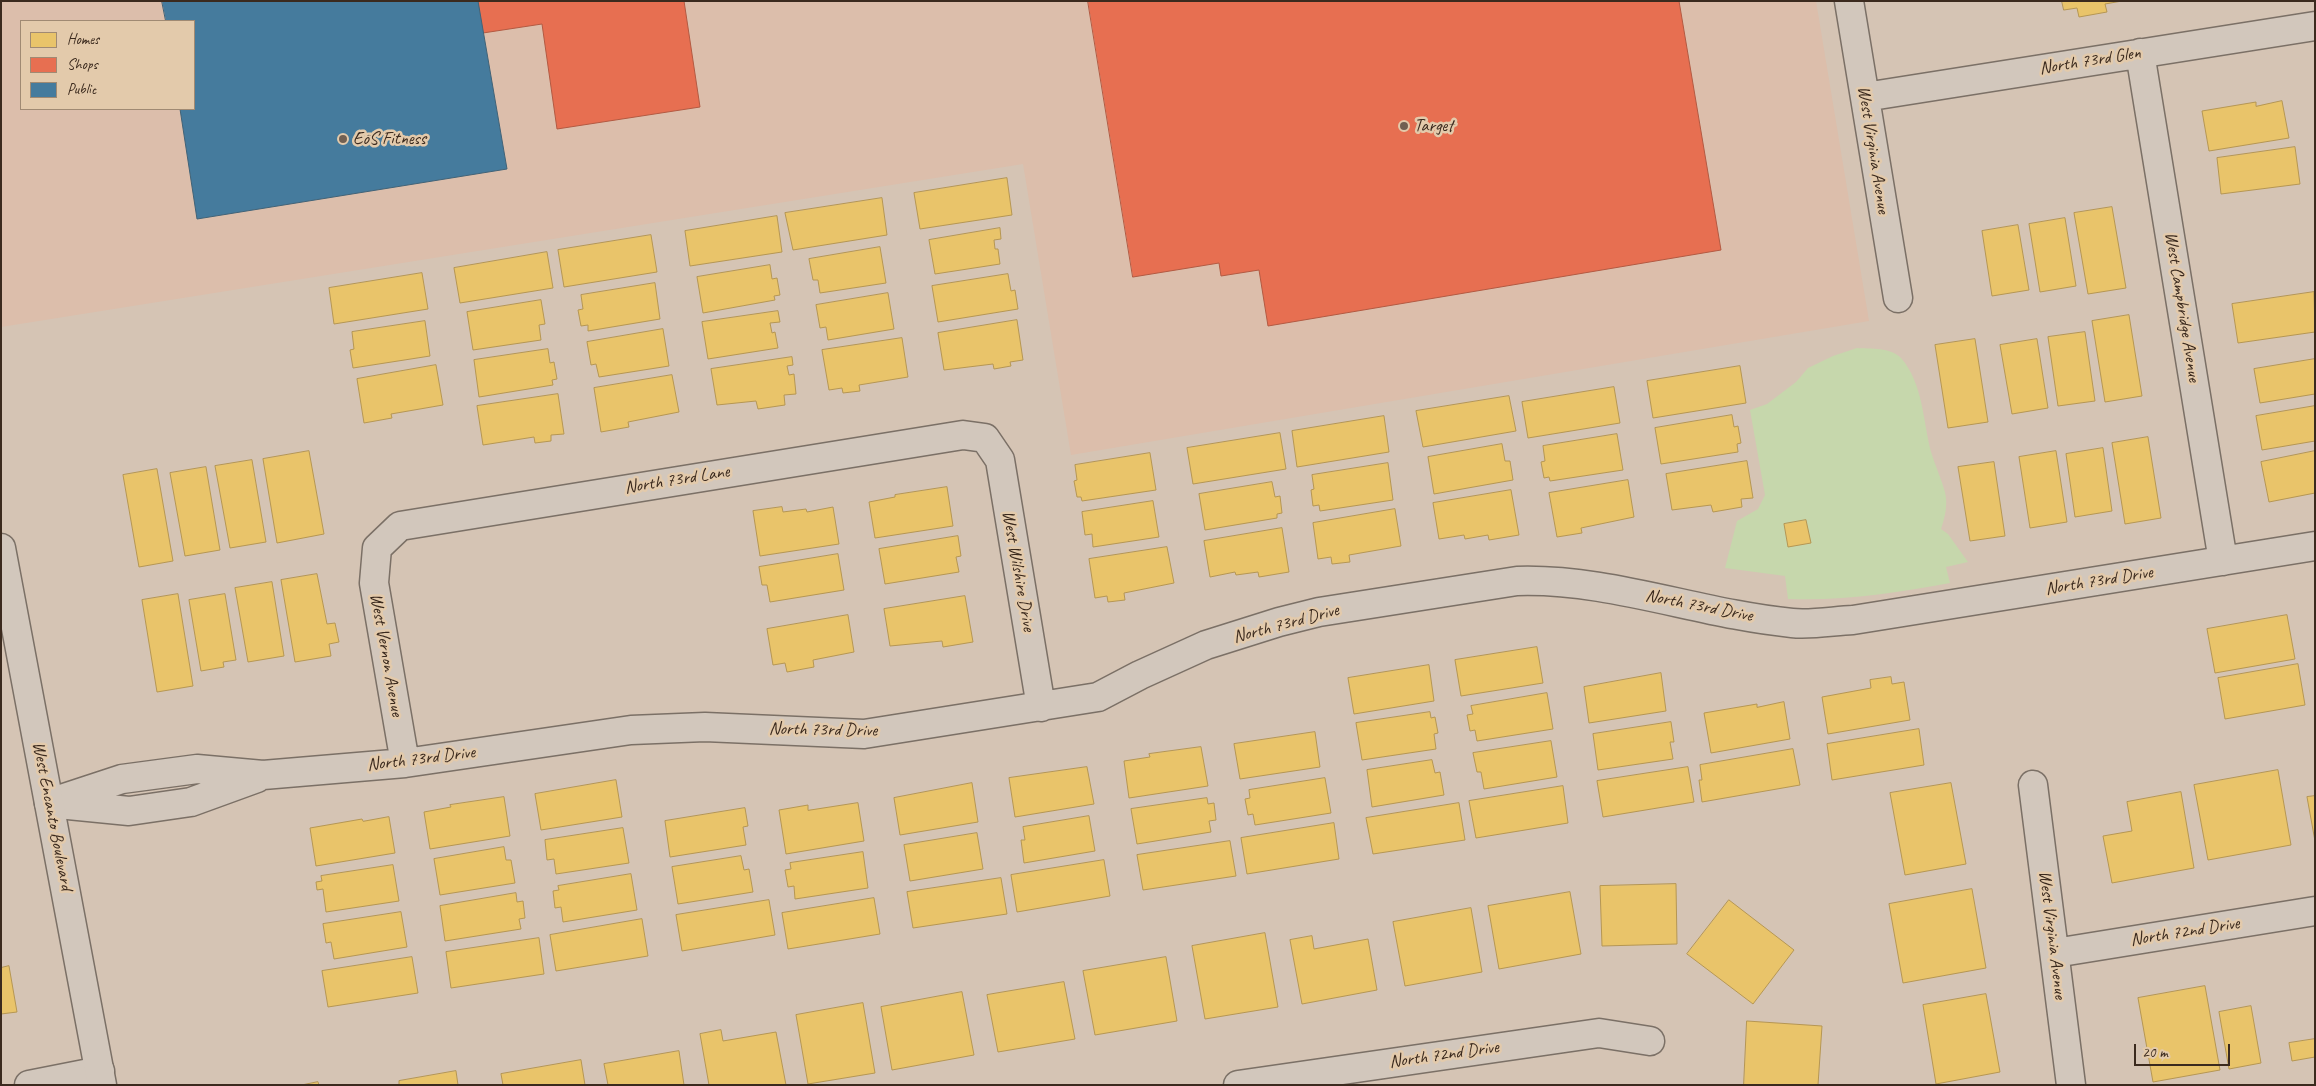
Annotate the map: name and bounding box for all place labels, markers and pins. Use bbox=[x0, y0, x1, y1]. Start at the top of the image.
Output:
place label: Target bbox=[1414, 115, 1453, 137]
marker: Target bbox=[1398, 120, 1410, 132]
place label: EōS Fitness bbox=[353, 128, 426, 150]
marker: EōS Fitness bbox=[337, 133, 349, 145]

